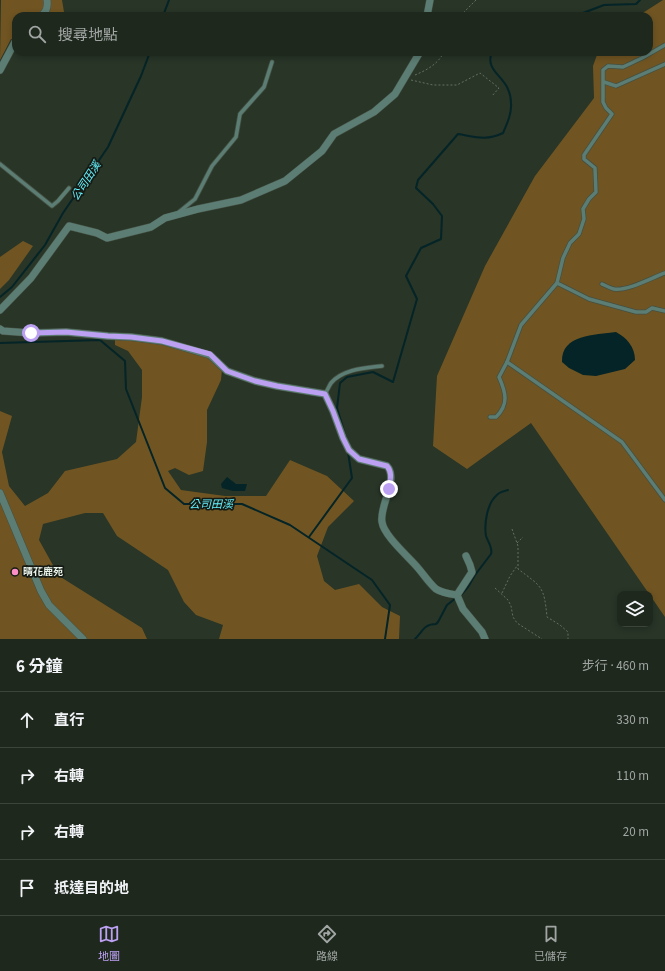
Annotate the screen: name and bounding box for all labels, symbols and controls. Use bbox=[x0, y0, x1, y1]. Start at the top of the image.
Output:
search box bbox=[12, 12, 653, 56]
icon: search bbox=[26, 23, 48, 45]
text: 搜尋地點 bbox=[58, 25, 118, 46]
water label: 公司田溪 bbox=[68, 157, 105, 204]
route start bbox=[22, 324, 40, 342]
route end bbox=[380, 480, 398, 498]
water label: 公司田溪 bbox=[189, 497, 235, 512]
place label: 晴花鹿苑 bbox=[23, 565, 63, 579]
marker: 晴花鹿苑 bbox=[10, 567, 20, 577]
map controls bbox=[617, 591, 653, 627]
button: layers bbox=[617, 591, 653, 627]
text: 6 分鐘 bbox=[16, 655, 62, 679]
text: 步行 · 460 m bbox=[582, 657, 649, 675]
icon: ahead bbox=[16, 709, 38, 731]
text: 直行 bbox=[54, 710, 84, 731]
text: 330 m bbox=[616, 711, 649, 729]
icon: right bbox=[16, 765, 38, 787]
text: 右轉 bbox=[54, 766, 84, 787]
text: 110 m bbox=[616, 767, 649, 785]
icon: right bbox=[16, 821, 38, 843]
text: 右轉 bbox=[54, 822, 84, 843]
text: 20 m bbox=[623, 823, 649, 841]
icon: arrive bbox=[16, 877, 38, 899]
text: 抵達目的地 bbox=[54, 878, 129, 899]
tab: 地圖 bbox=[98, 923, 120, 964]
tab: 路線 bbox=[316, 923, 338, 964]
tab: 已儲存 bbox=[534, 923, 567, 964]

